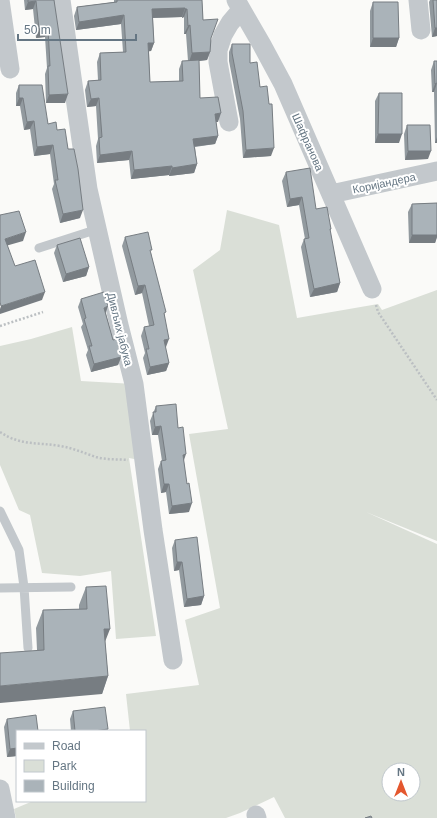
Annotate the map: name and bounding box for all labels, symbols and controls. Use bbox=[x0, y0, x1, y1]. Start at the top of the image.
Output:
scale bar bbox=[18, 16, 136, 42]
text: 50 m bbox=[24, 23, 51, 37]
street label: Шафранова bbox=[290, 111, 326, 173]
street label: Коријандера bbox=[351, 170, 418, 196]
street label: Дивљих јабука bbox=[105, 291, 135, 368]
legend bbox=[16, 730, 146, 802]
text: Road bbox=[52, 739, 81, 753]
text: Park bbox=[52, 759, 78, 773]
north arrow bbox=[381, 762, 421, 802]
text: N bbox=[397, 766, 405, 778]
text: Building bbox=[52, 779, 95, 793]

